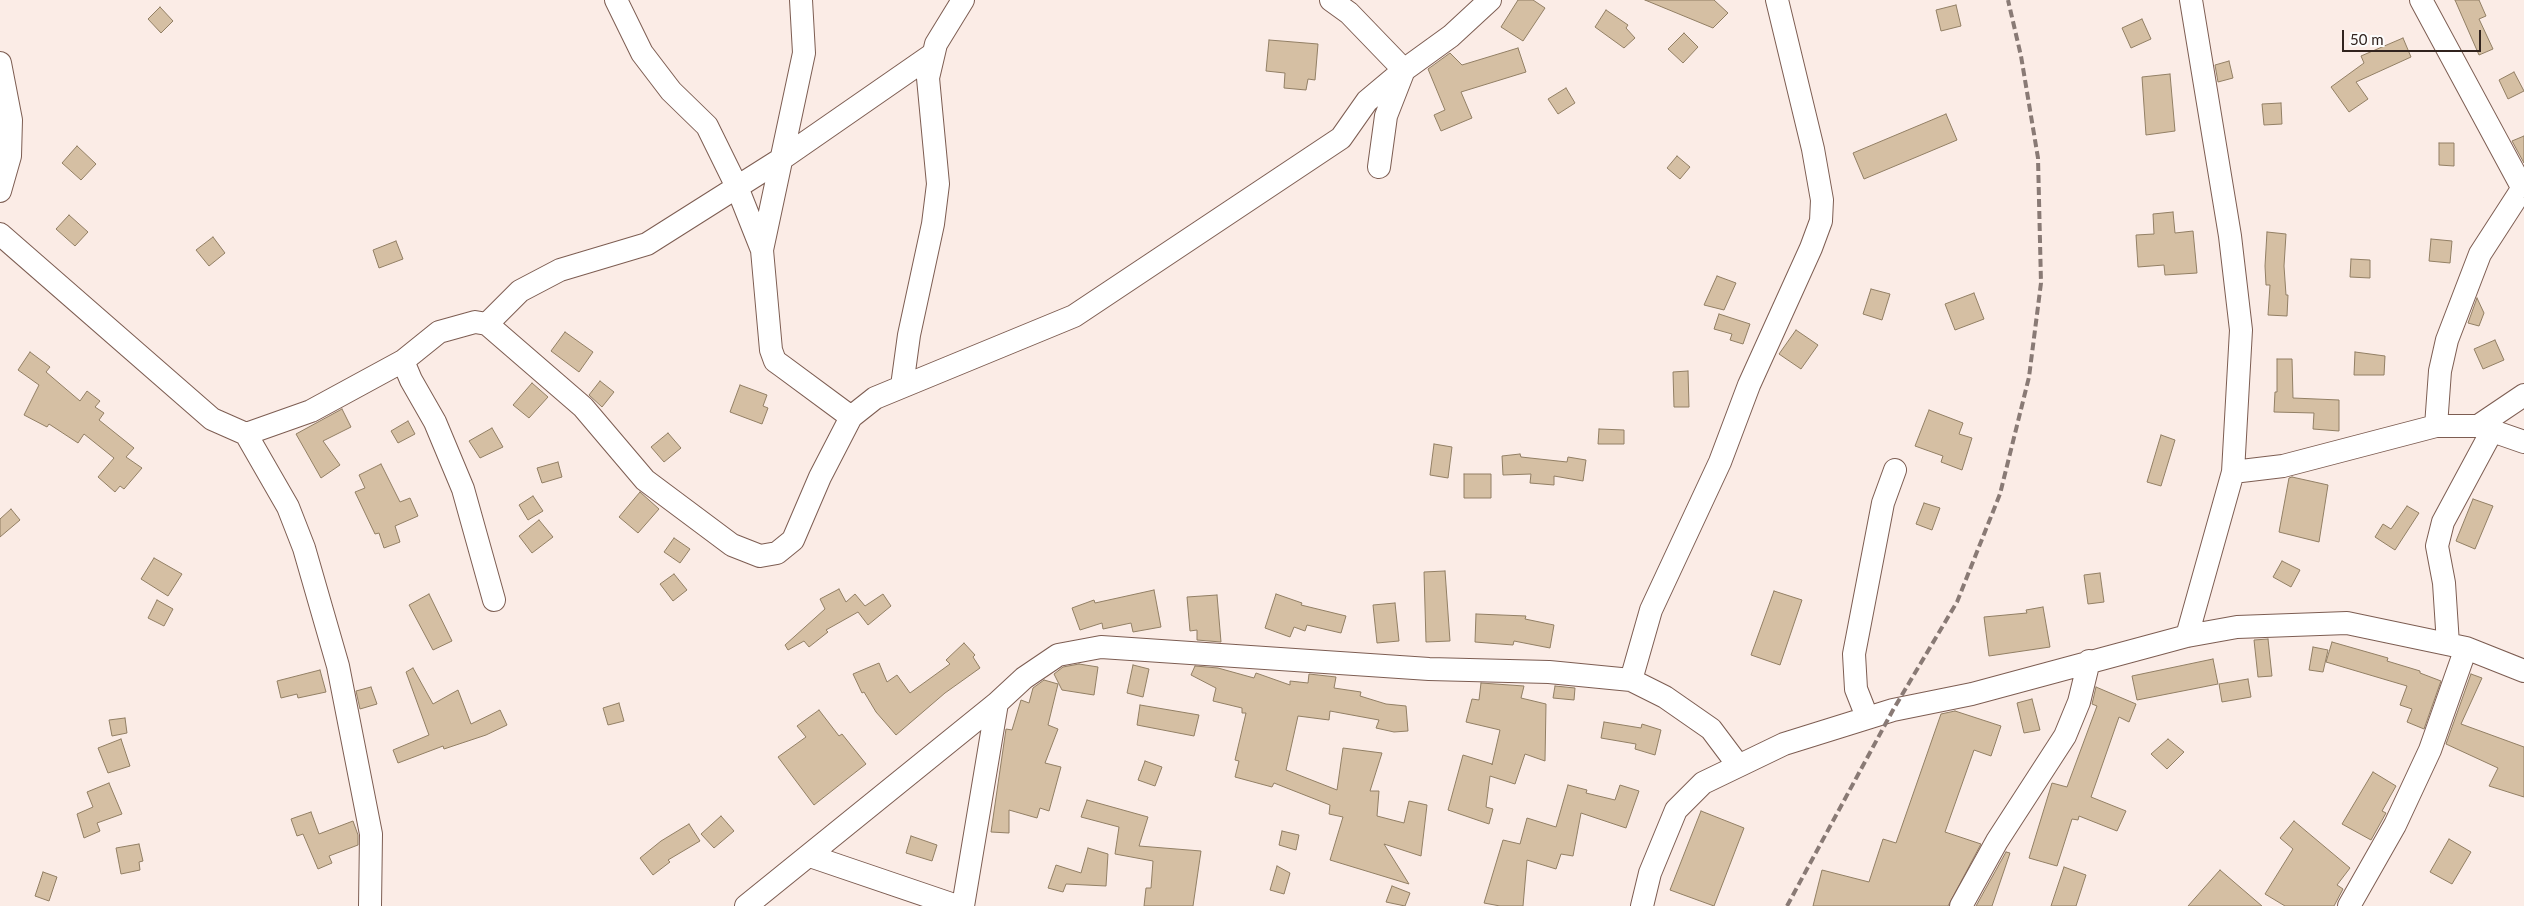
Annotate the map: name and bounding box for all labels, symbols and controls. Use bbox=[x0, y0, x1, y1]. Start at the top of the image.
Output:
scale bar bbox=[2344, 20, 2483, 52]
text: 50 m bbox=[2350, 30, 2384, 48]

